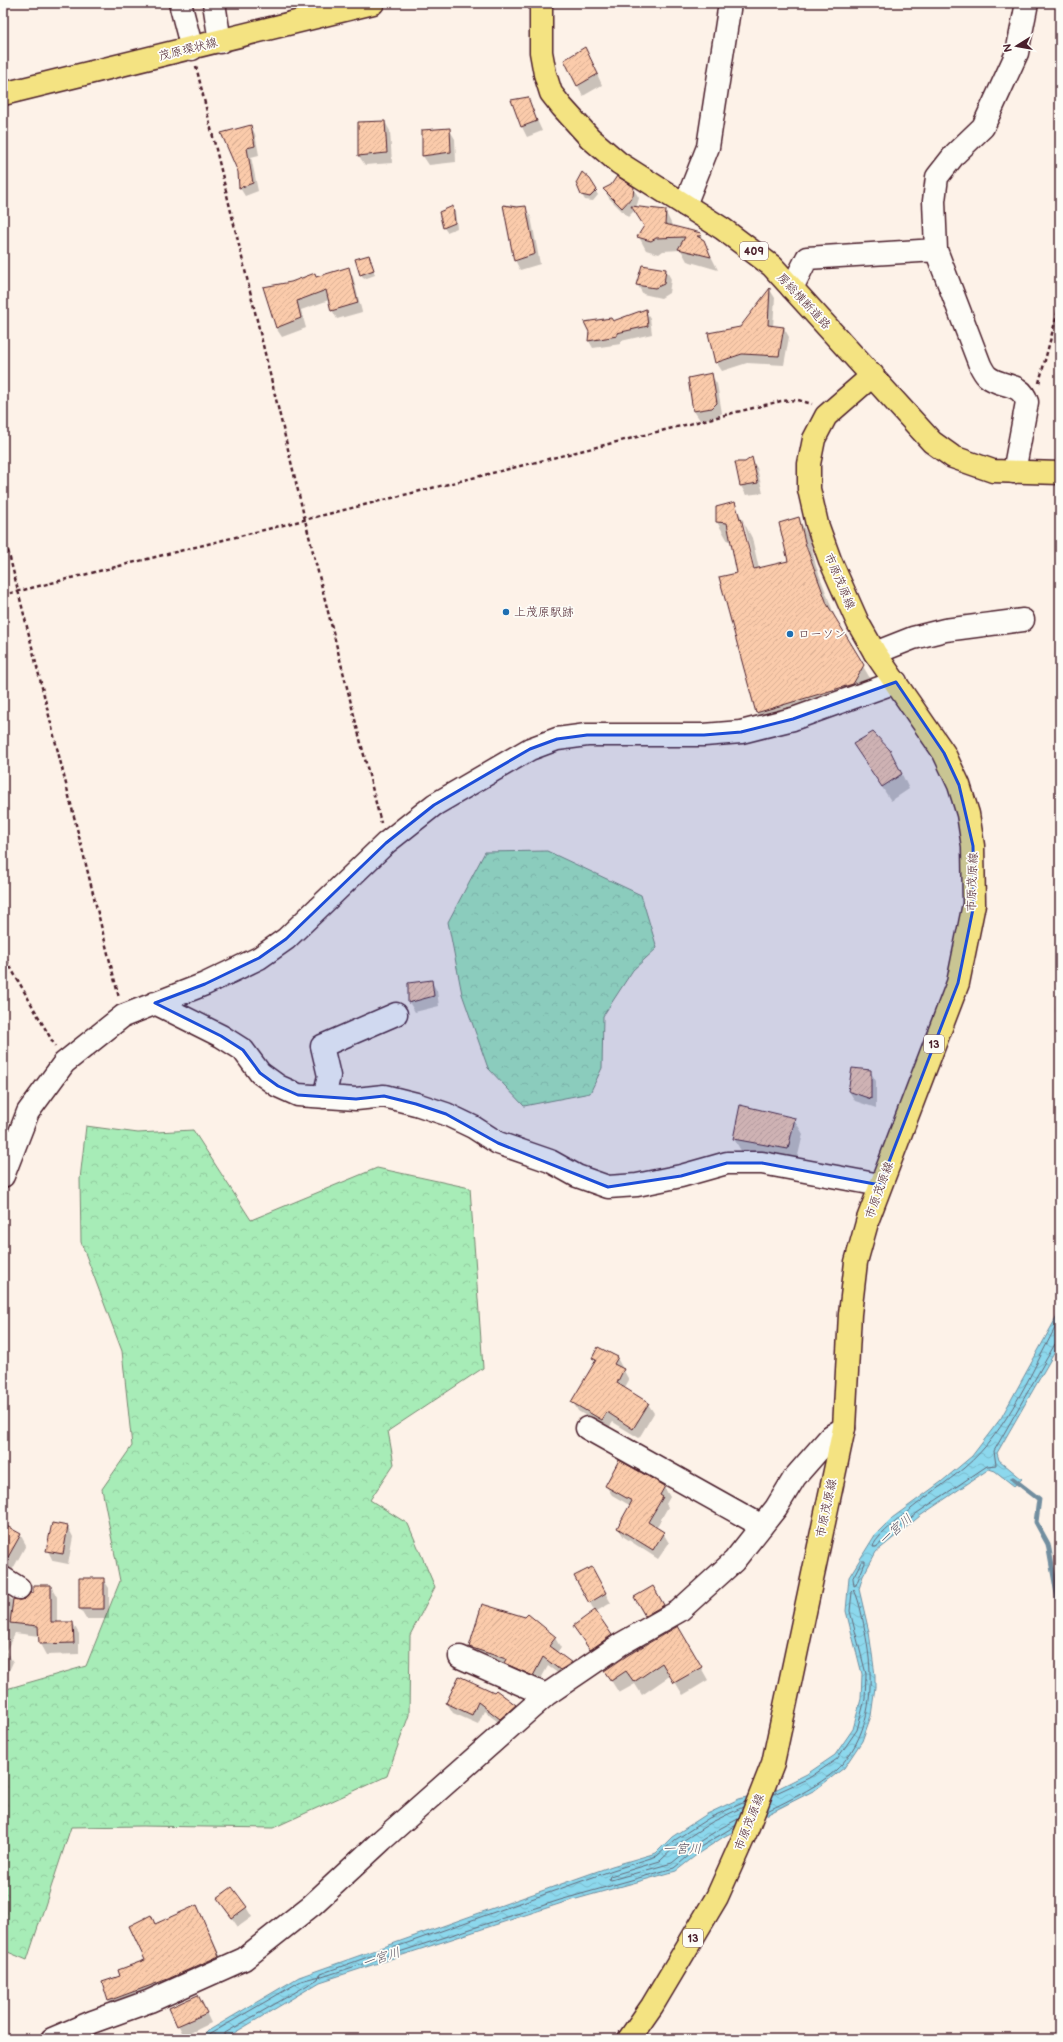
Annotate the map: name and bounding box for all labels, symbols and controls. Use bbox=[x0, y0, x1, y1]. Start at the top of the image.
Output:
north arrow bbox=[997, 26, 1037, 66]
street label: 茂原環状線 bbox=[157, 35, 219, 64]
text: N bbox=[1001, 43, 1015, 53]
road number: 409 bbox=[740, 242, 768, 260]
street label: 房総横断道路 bbox=[774, 270, 834, 333]
street label: 市原茂原線 bbox=[821, 551, 858, 612]
place label: 上茂原駅跡 bbox=[514, 605, 574, 620]
marker: 上茂原駅跡 bbox=[501, 607, 511, 617]
place label: ローソン bbox=[798, 627, 846, 642]
marker: ローソン bbox=[785, 629, 795, 639]
street label: 市原茂原線 bbox=[964, 852, 981, 912]
road number: 13 bbox=[924, 1035, 944, 1053]
street label: 市原茂原線 bbox=[862, 1159, 897, 1221]
street label: 市原茂原線 bbox=[813, 1477, 840, 1539]
water label: 一宮川 bbox=[876, 1511, 916, 1549]
street label: 市原茂原線 bbox=[731, 1792, 768, 1853]
water label: 一宮川 bbox=[662, 1841, 702, 1857]
road number: 13 bbox=[683, 1929, 703, 1947]
water label: 一宮川 bbox=[360, 1944, 402, 1972]

